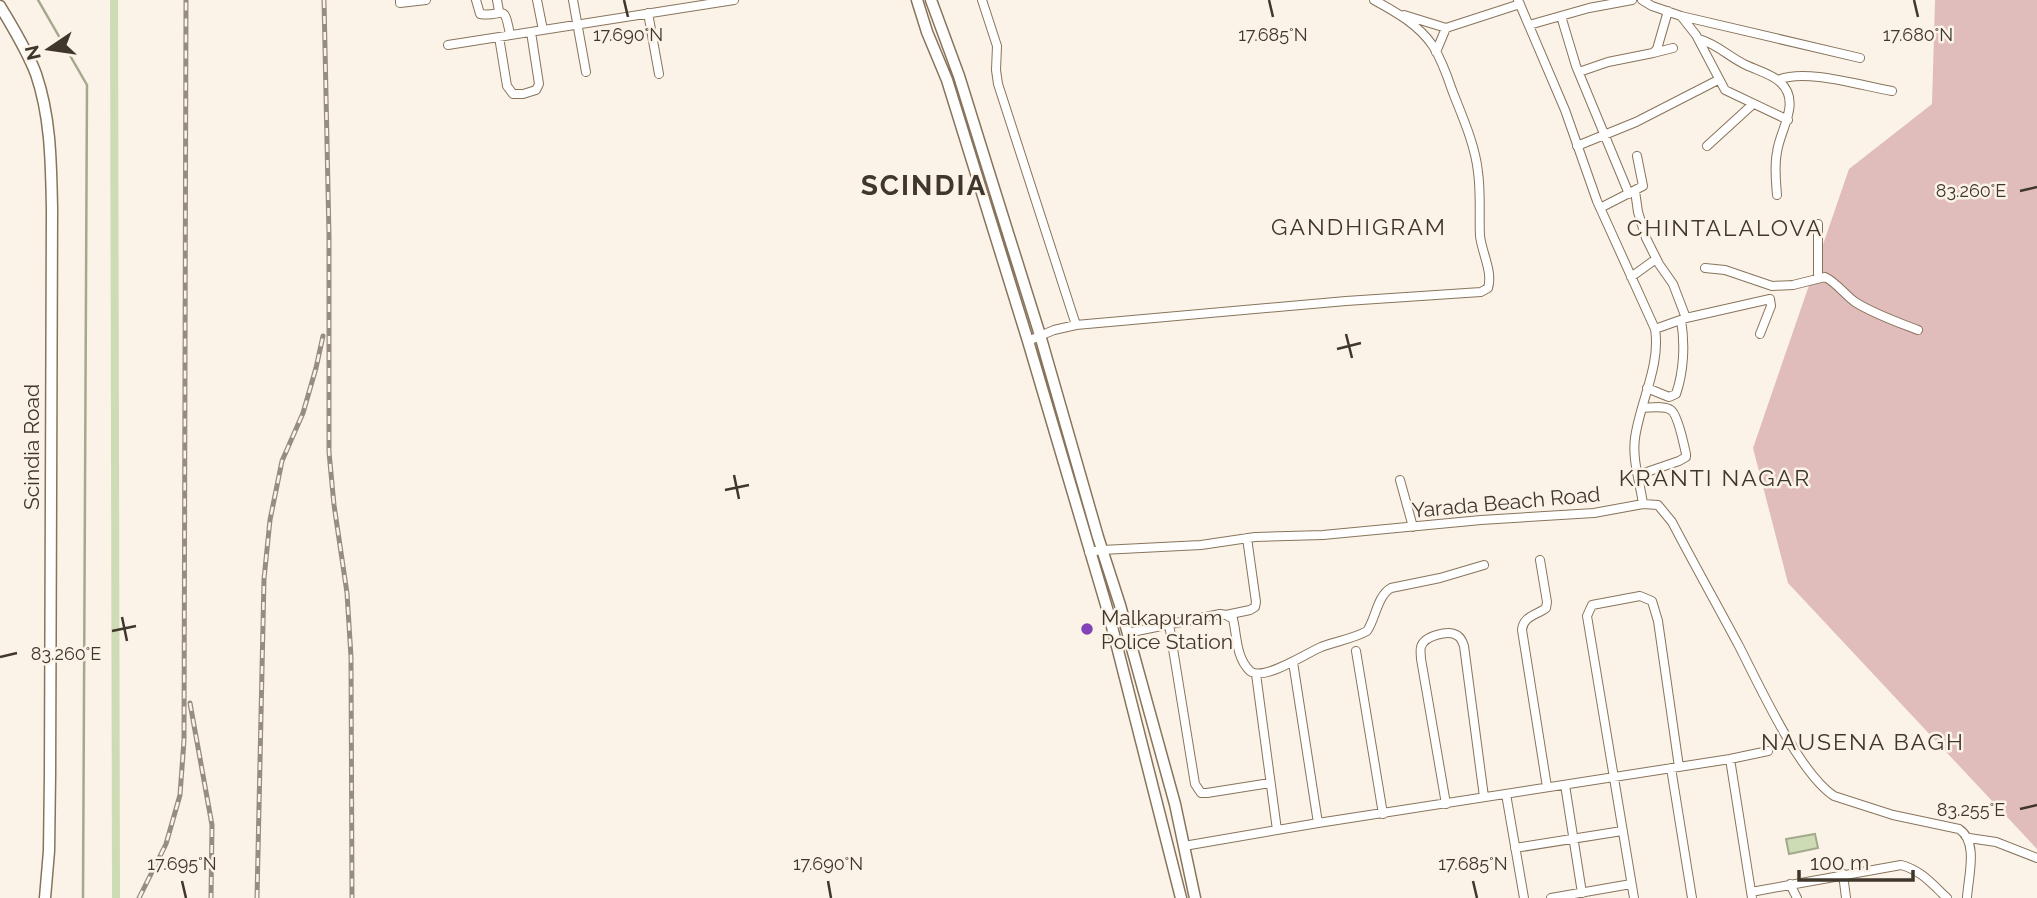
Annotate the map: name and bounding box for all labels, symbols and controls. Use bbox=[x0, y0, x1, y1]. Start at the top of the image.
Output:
north arrow bbox=[14, 14, 84, 84]
text: 17.690°N bbox=[593, 24, 663, 45]
text: 17.685°N bbox=[1238, 24, 1308, 45]
text: 17.680°N bbox=[1883, 24, 1953, 45]
text: N bbox=[20, 43, 45, 62]
district label: SCINDIA bbox=[861, 169, 987, 202]
text: 83.260°E bbox=[1936, 180, 2006, 201]
district label: GANDHIGRAM bbox=[1271, 213, 1447, 240]
district label: CHINTALALOVA bbox=[1627, 214, 1823, 241]
street label: Scindia Road bbox=[19, 384, 44, 510]
district label: KRANTI NAGAR bbox=[1619, 464, 1811, 491]
street label: Yarada Beach Road bbox=[1411, 481, 1601, 523]
place label: Malkapuram Police Station bbox=[1101, 605, 1233, 654]
marker: Malkapuram Police Station bbox=[1079, 621, 1095, 637]
text: 83.260°E bbox=[31, 643, 101, 664]
district label: NAUSENA BAGH bbox=[1761, 728, 1965, 755]
text: 83.255°E bbox=[1937, 799, 2005, 820]
scale bar bbox=[1799, 838, 1913, 882]
text: 100 m bbox=[1810, 850, 1869, 875]
text: 17.695°N bbox=[147, 853, 217, 874]
text: 17.690°N bbox=[793, 853, 863, 874]
text: 17.685°N bbox=[1438, 853, 1508, 874]

